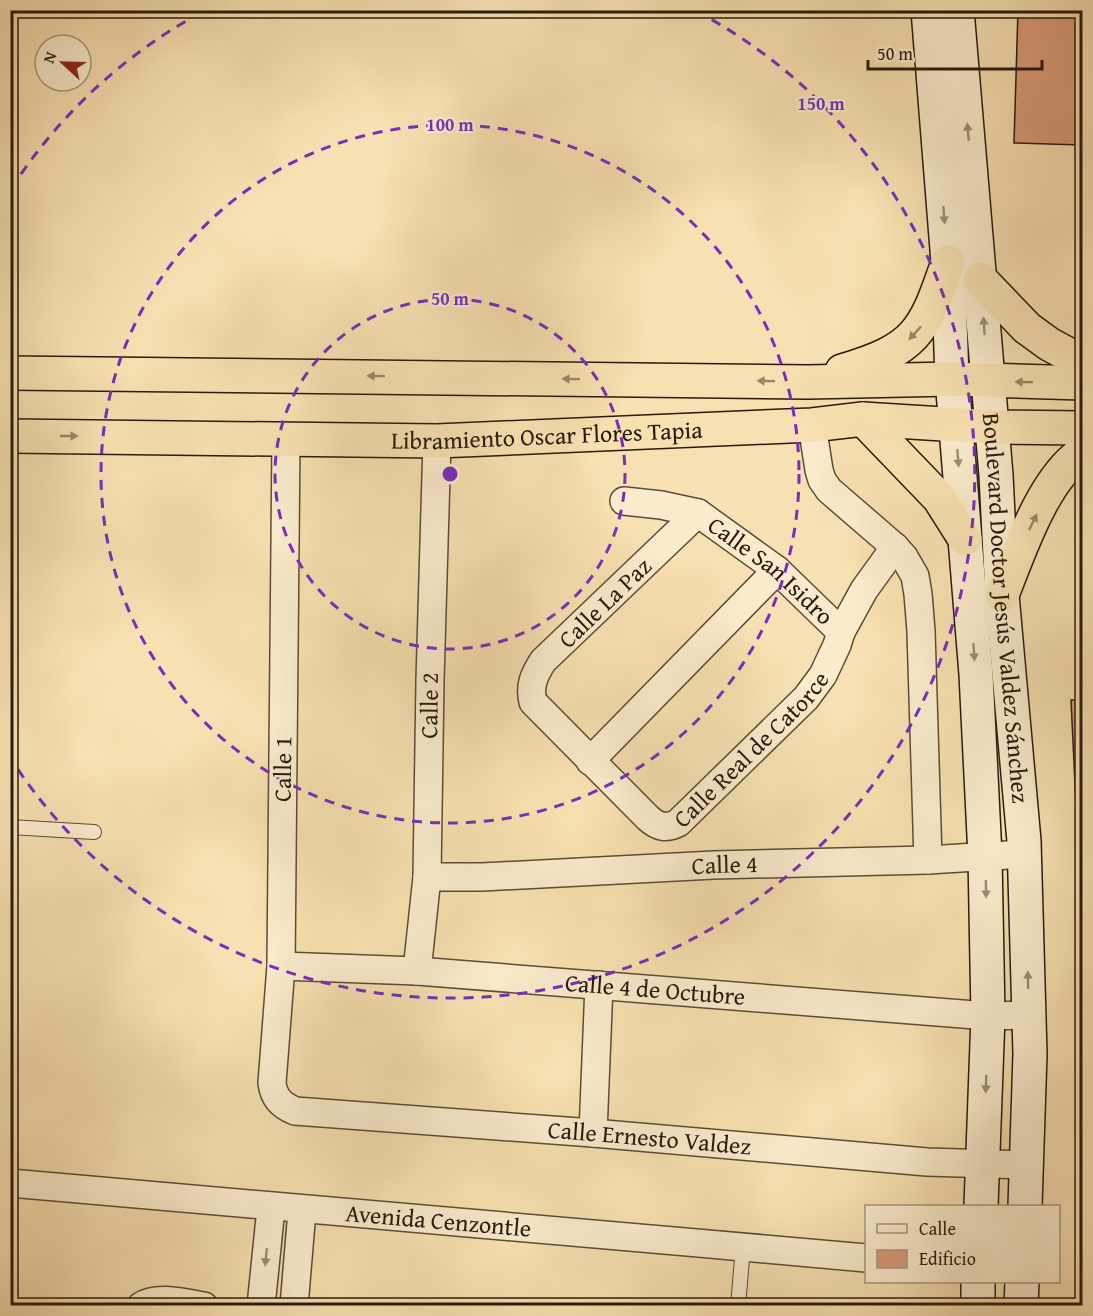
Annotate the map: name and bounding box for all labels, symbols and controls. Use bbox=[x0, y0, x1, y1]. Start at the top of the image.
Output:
north arrow bbox=[33, 33, 93, 93]
scale bar bbox=[868, 33, 1042, 71]
text: 50 m bbox=[877, 40, 913, 67]
text: N bbox=[36, 48, 62, 67]
text: 150 m bbox=[797, 90, 845, 117]
text: 100 m bbox=[426, 111, 474, 138]
one-way arrow bbox=[963, 123, 973, 142]
one-way arrow bbox=[939, 206, 949, 225]
text: 50 m bbox=[431, 285, 470, 312]
one-way arrow bbox=[979, 317, 989, 336]
one-way arrow bbox=[908, 326, 922, 341]
one-way arrow bbox=[367, 371, 386, 381]
one-way arrow bbox=[562, 374, 581, 383]
one-way arrow bbox=[757, 376, 776, 386]
one-way arrow bbox=[1015, 377, 1034, 387]
street label: Boulevard Doctor Jesús Valdez Sánchez bbox=[974, 411, 1039, 805]
street label: Libramiento Oscar Flores Tapia bbox=[391, 412, 704, 458]
one-way arrow bbox=[59, 431, 78, 441]
one-way arrow bbox=[953, 448, 963, 467]
centre of rings bbox=[440, 464, 460, 484]
street label: Calle San Isidro bbox=[701, 508, 842, 633]
one-way arrow bbox=[1028, 513, 1037, 530]
street label: Calle La Paz bbox=[550, 549, 659, 656]
one-way arrow bbox=[969, 643, 979, 662]
street label: Calle Real de Catorce bbox=[665, 664, 837, 836]
street label: Calle 2 bbox=[411, 672, 447, 739]
street label: Calle 1 bbox=[264, 736, 301, 802]
street label: Calle 4 bbox=[691, 846, 758, 883]
one-way arrow bbox=[981, 879, 991, 898]
street label: Calle 4 de Octubre bbox=[564, 965, 747, 1014]
one-way arrow bbox=[1024, 971, 1033, 990]
one-way arrow bbox=[981, 1074, 990, 1093]
street label: Calle Ernesto Valdez bbox=[547, 1112, 752, 1164]
street label: Avenida Cenzontle bbox=[344, 1195, 533, 1246]
legend bbox=[865, 1205, 1060, 1283]
text: Calle bbox=[919, 1215, 956, 1242]
text: Edificio bbox=[919, 1245, 976, 1272]
one-way arrow bbox=[261, 1247, 271, 1266]

